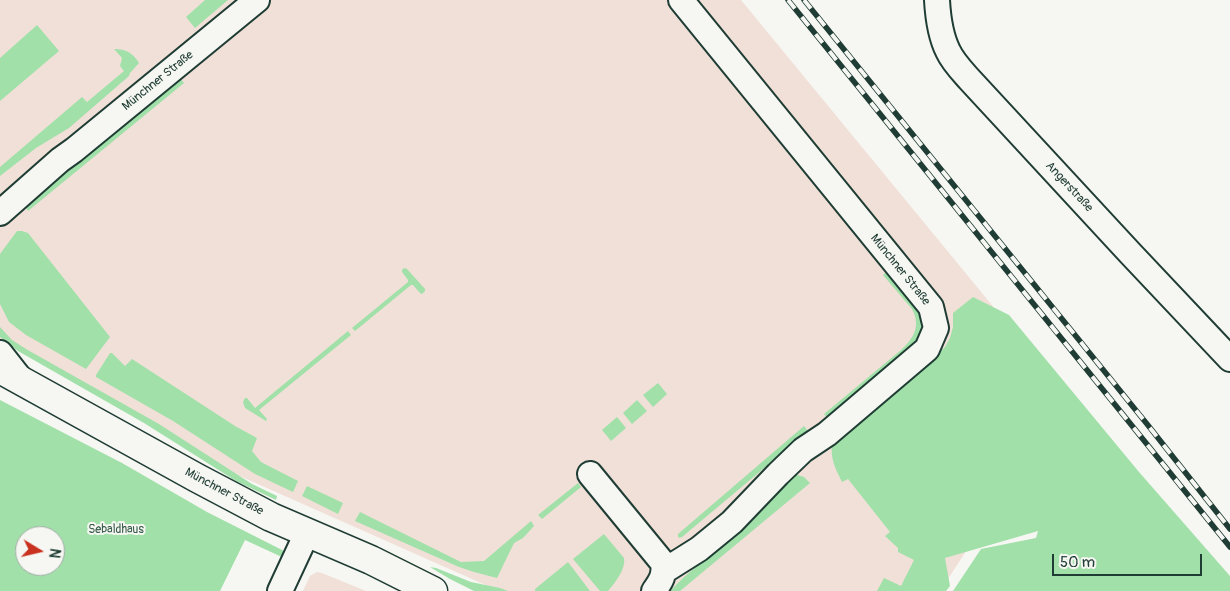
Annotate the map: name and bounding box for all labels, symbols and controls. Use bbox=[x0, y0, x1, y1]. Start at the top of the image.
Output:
street label: Münchner Straße bbox=[120, 48, 196, 114]
street label: Angerstraße bbox=[1042, 159, 1096, 215]
street label: Münchner Straße bbox=[867, 232, 933, 308]
street label: Münchner Straße bbox=[182, 465, 266, 519]
park label: Sebaldhaus bbox=[88, 523, 144, 537]
north arrow bbox=[15, 526, 65, 576]
scale bar bbox=[1055, 544, 1205, 576]
text: N bbox=[45, 547, 63, 559]
text: 50 m bbox=[1060, 553, 1095, 572]

